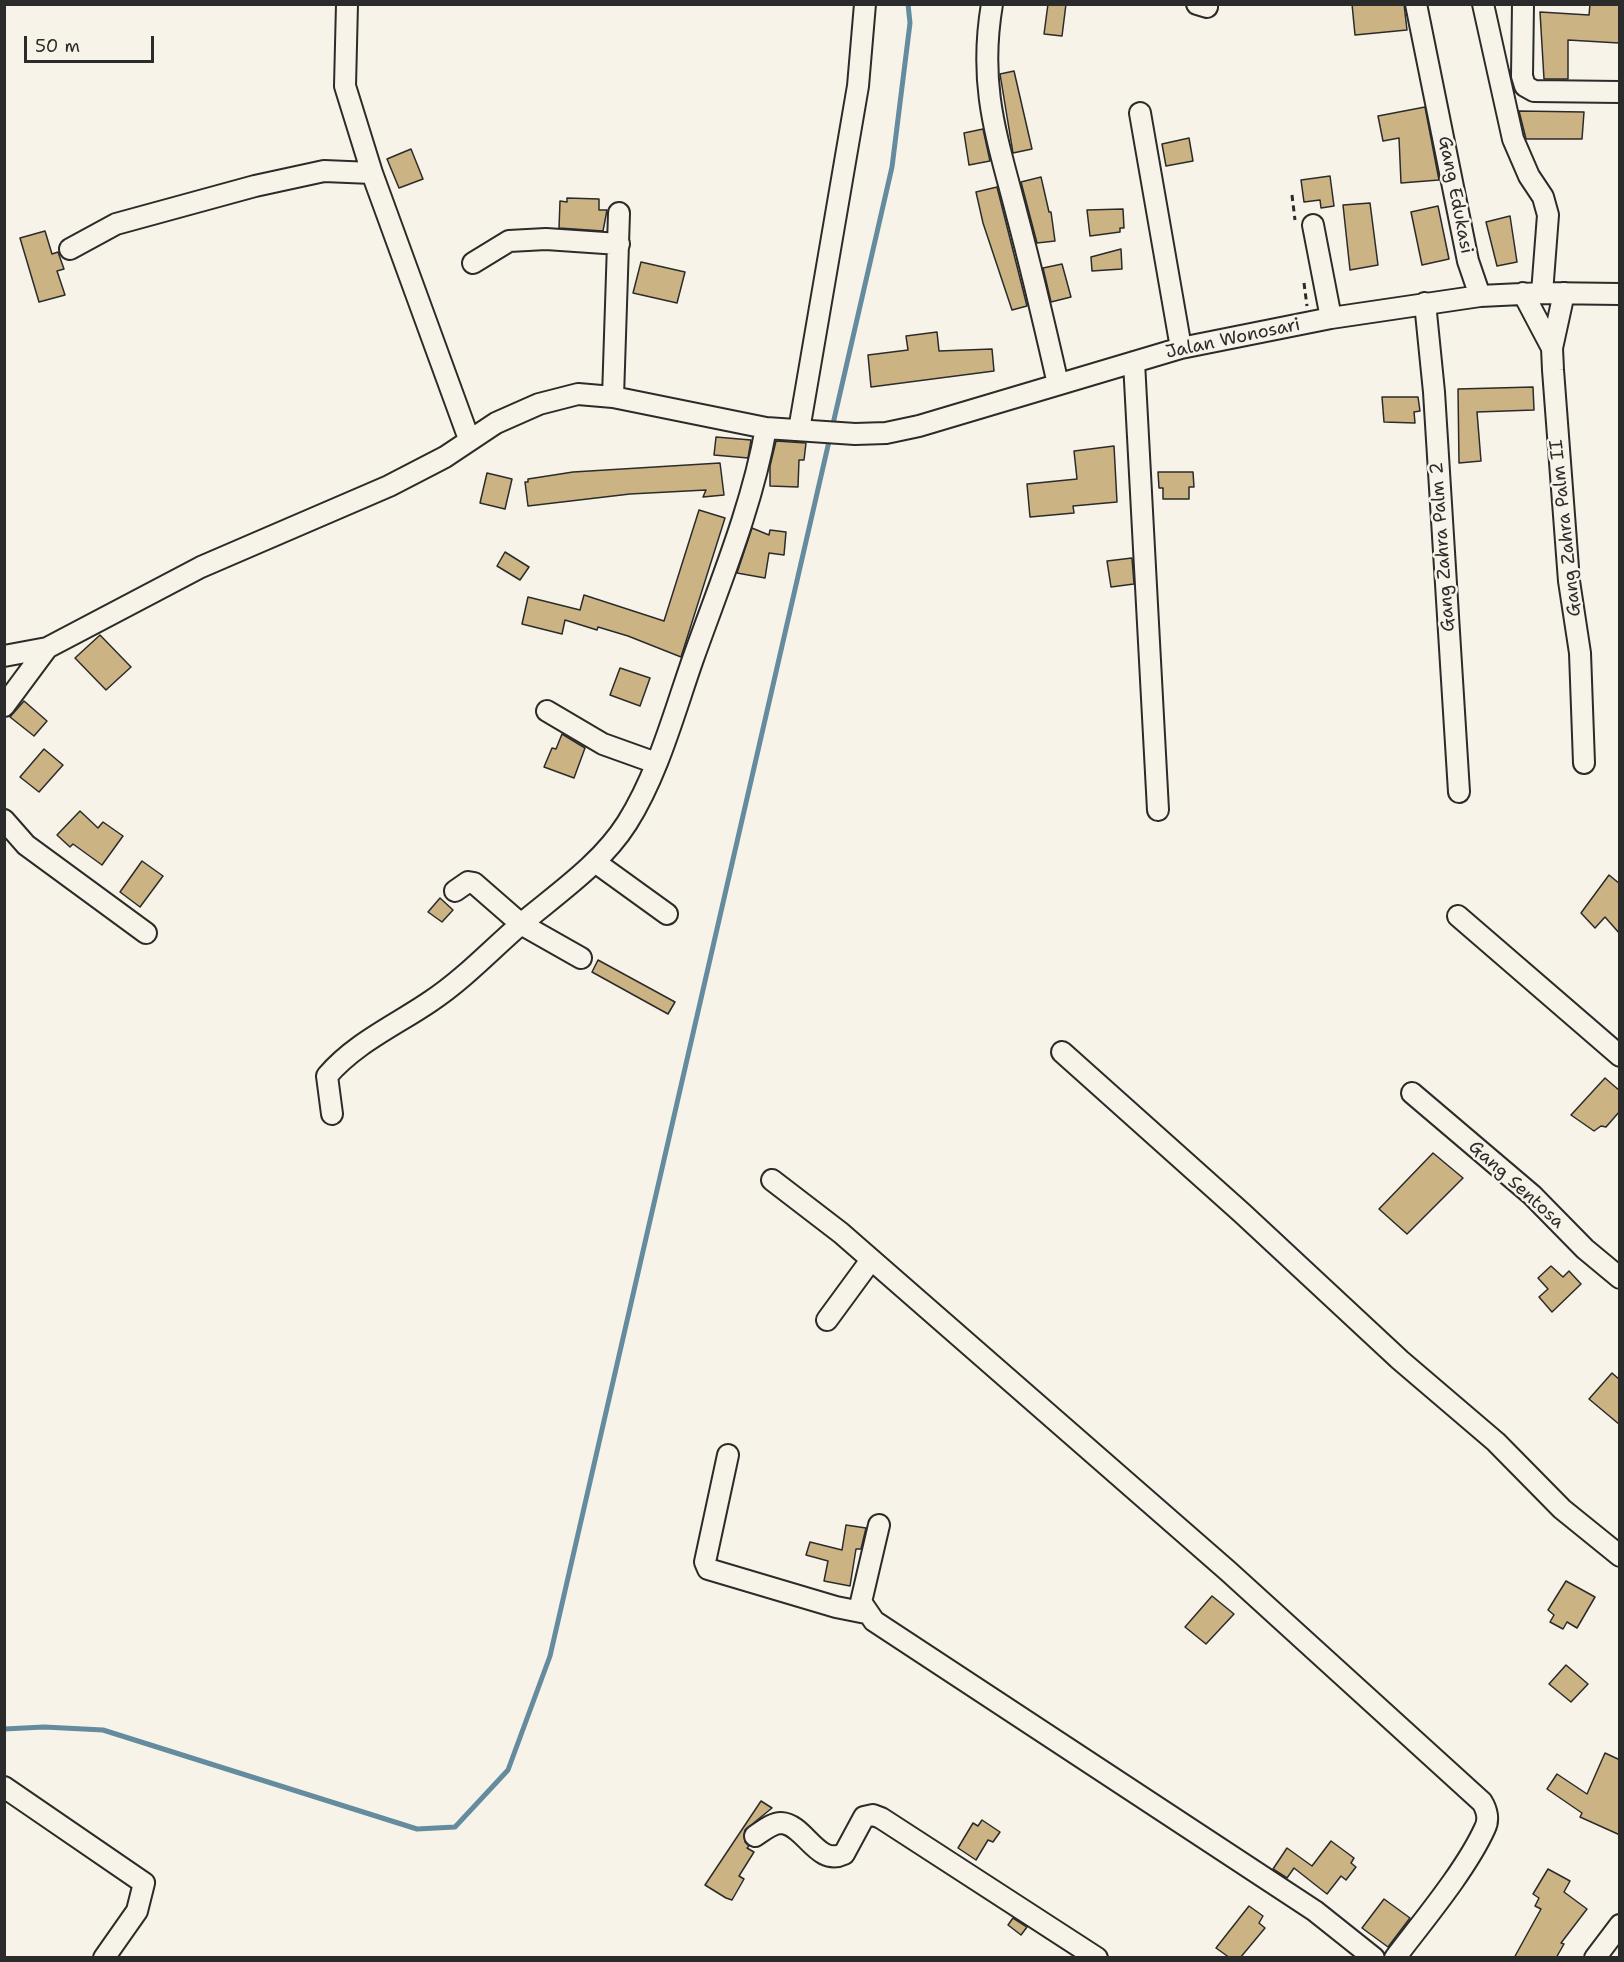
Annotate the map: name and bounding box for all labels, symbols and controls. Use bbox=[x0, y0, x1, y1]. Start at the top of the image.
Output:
scale bar bbox=[27, 24, 158, 62]
text: 50 m bbox=[35, 34, 80, 58]
street label: Gang Edukasi bbox=[1433, 134, 1477, 256]
street label: Jalan Wonosari bbox=[1164, 314, 1302, 364]
street label: Gang Zahra Palm II bbox=[1546, 438, 1586, 618]
street label: Gang Zahra Palm 2 bbox=[1426, 461, 1460, 633]
street label: Gang Sentosa bbox=[1464, 1136, 1568, 1234]

